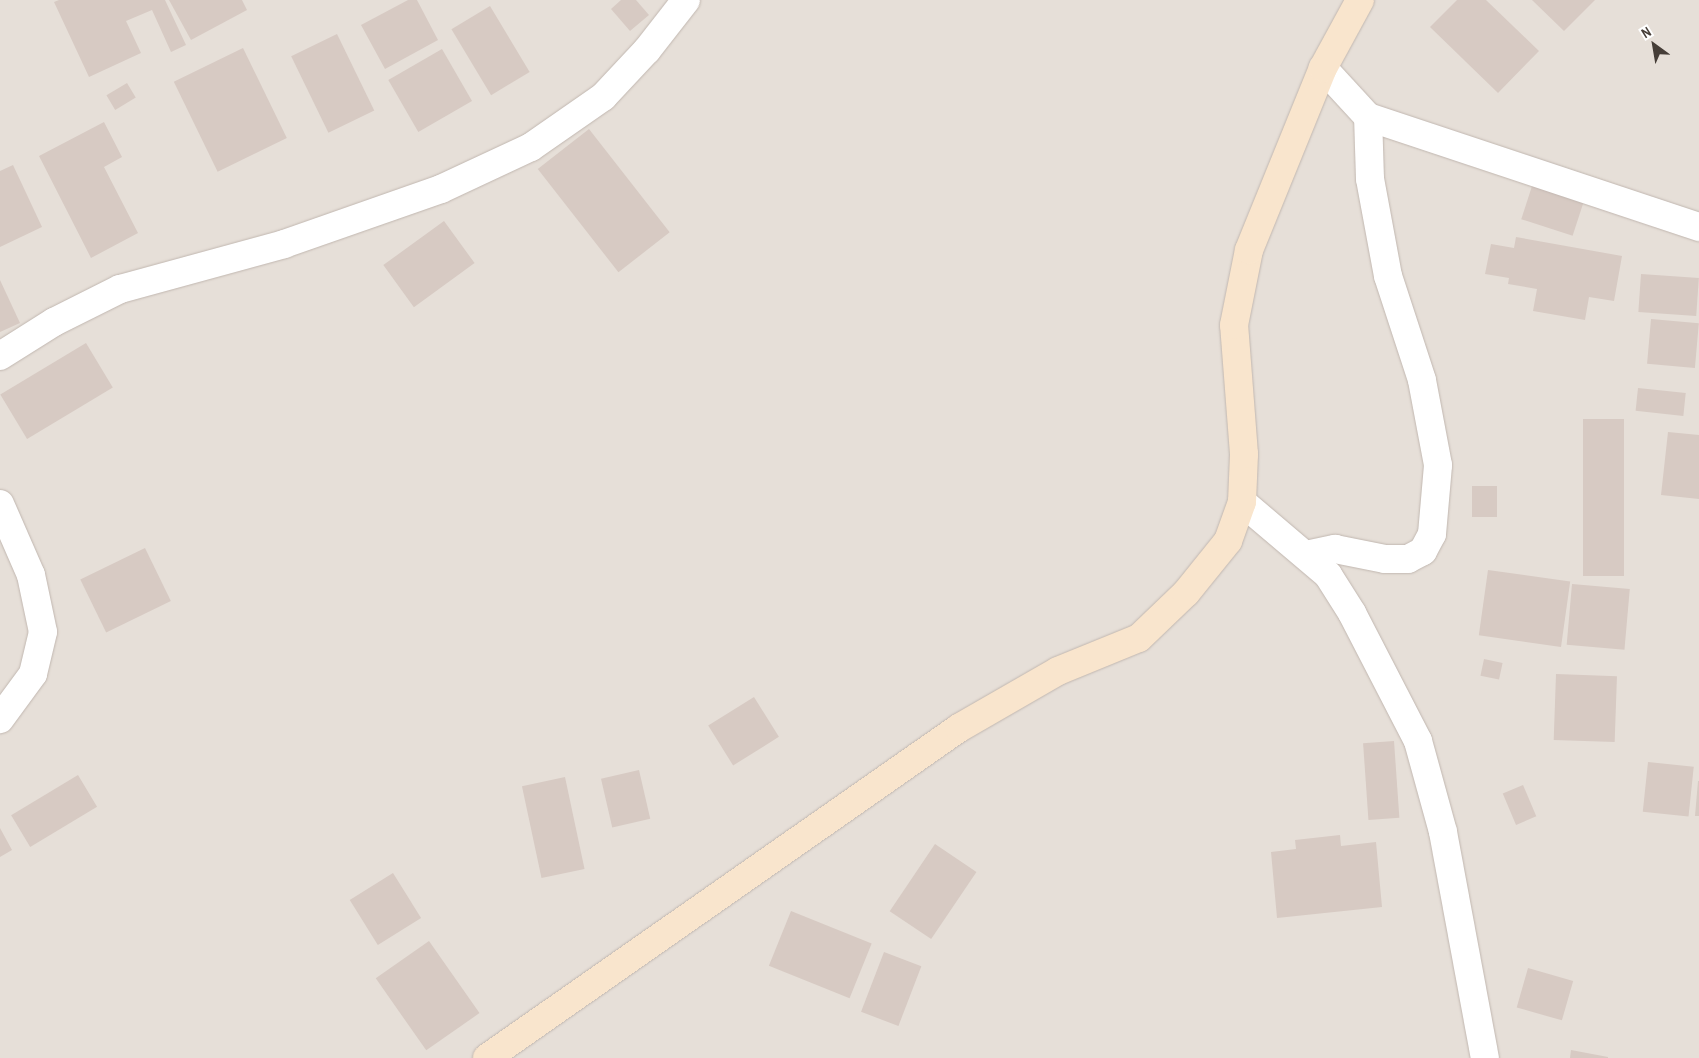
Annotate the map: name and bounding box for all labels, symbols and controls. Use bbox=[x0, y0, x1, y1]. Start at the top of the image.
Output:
north arrow bbox=[1629, 20, 1679, 70]
text: N bbox=[1638, 22, 1654, 42]

